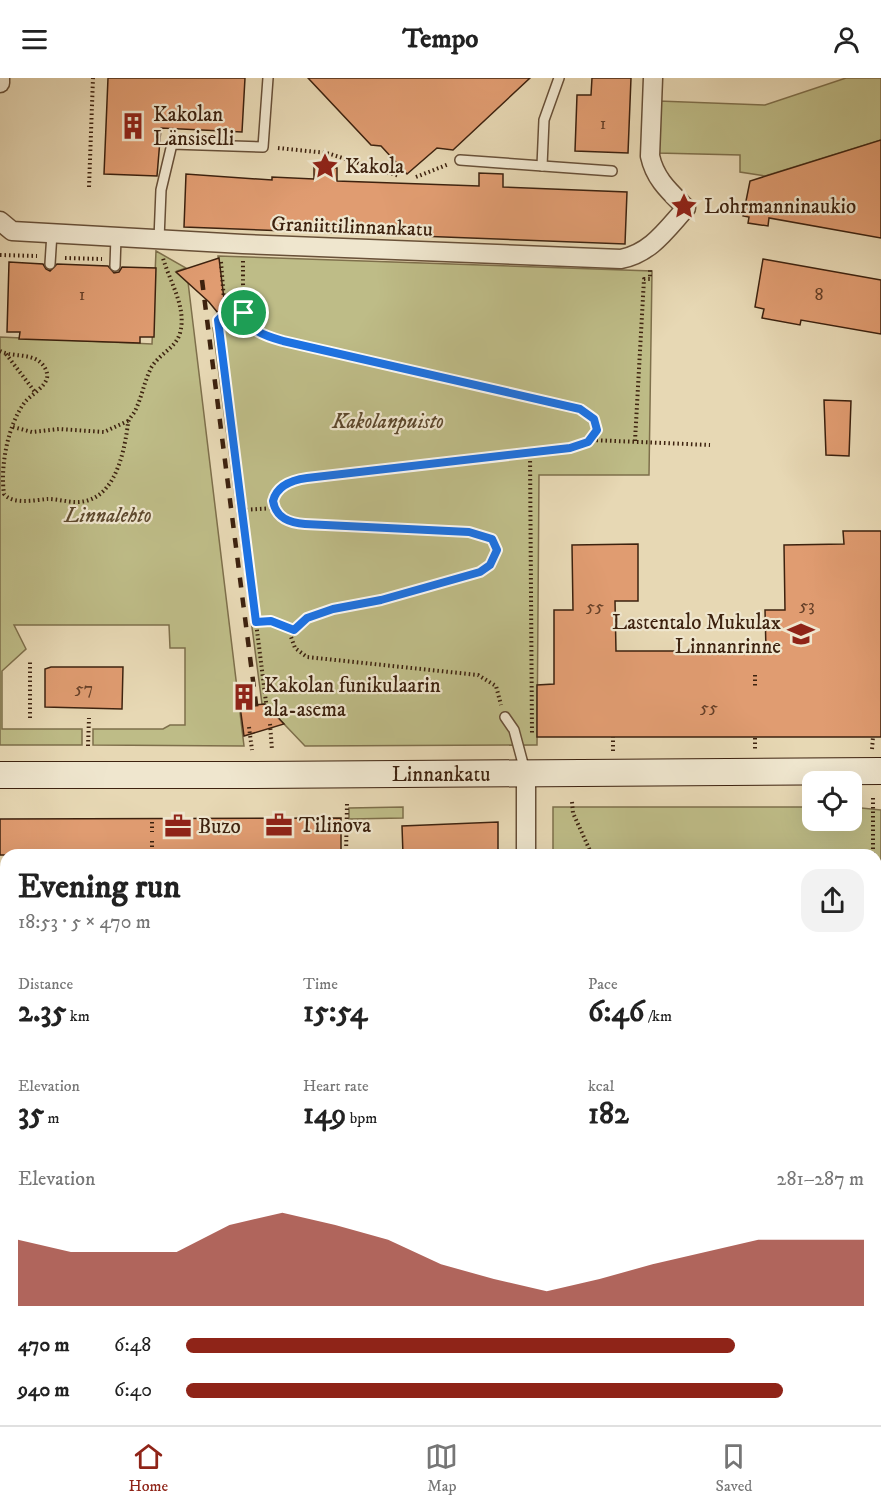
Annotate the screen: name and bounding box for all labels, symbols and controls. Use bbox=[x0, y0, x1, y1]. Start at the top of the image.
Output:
text: Tempo bbox=[403, 22, 478, 56]
icon: menu bbox=[18, 23, 51, 56]
icon: person bbox=[830, 23, 863, 56]
place label: Kakolan Länsiselli bbox=[153, 102, 234, 152]
building icon: Kakolan Länsiselli bbox=[118, 111, 148, 141]
house number: 1 bbox=[600, 113, 606, 135]
place icon: Kakola bbox=[310, 151, 340, 181]
place label: Kakola bbox=[345, 154, 404, 180]
place icon: Lohrmanninaukio bbox=[669, 191, 699, 221]
place label: Lohrmanninaukio bbox=[704, 194, 856, 220]
street label: Graniittilinnankatu bbox=[271, 211, 433, 243]
house number: 1 bbox=[79, 284, 85, 306]
house number: 8 bbox=[814, 284, 824, 306]
pin bbox=[218, 287, 269, 338]
icon: arrive bbox=[227, 296, 260, 329]
park label: Kakolanpuisto bbox=[331, 409, 444, 435]
park label: Linnalehto bbox=[63, 503, 152, 529]
house number: 53 bbox=[799, 595, 815, 617]
house number: 55 bbox=[586, 596, 604, 618]
place label: Lastentalo Mukulax Linnanrinne bbox=[612, 610, 781, 660]
school or university icon: Lastentalo Mukulax Linnanrinne bbox=[786, 619, 816, 649]
place label: Kakolan funikulaarin ala-asema bbox=[264, 673, 441, 723]
house number: 57 bbox=[75, 678, 93, 700]
building icon: Kakolan funikulaarin ala-asema bbox=[229, 682, 259, 712]
house number: 55 bbox=[700, 697, 718, 719]
street label: Linnankatu bbox=[392, 762, 490, 788]
map controls bbox=[802, 771, 862, 831]
button: locate bbox=[802, 771, 862, 831]
office icon: Tilinova bbox=[264, 810, 294, 840]
office icon: Buzo bbox=[163, 811, 193, 841]
place label: Tilinova bbox=[299, 813, 371, 839]
place label: Buzo bbox=[198, 814, 241, 840]
text: Evening run bbox=[18, 867, 180, 908]
button: share bbox=[801, 869, 864, 932]
text: 18:53 · 5 × 470 m bbox=[18, 910, 151, 935]
text: Distance bbox=[18, 974, 73, 994]
text: Time bbox=[303, 974, 338, 994]
text: Pace bbox=[588, 974, 618, 994]
text: 2.35 bbox=[18, 994, 66, 1031]
text: 15:54 bbox=[303, 994, 367, 1031]
text: 6:46 bbox=[588, 994, 644, 1031]
text: km bbox=[66, 1006, 90, 1026]
text: /km bbox=[644, 1006, 672, 1026]
text: Elevation bbox=[18, 1076, 80, 1096]
text: Heart rate bbox=[303, 1076, 369, 1096]
text: kcal bbox=[588, 1076, 614, 1096]
text: 35 bbox=[18, 1096, 44, 1133]
text: 149 bbox=[303, 1096, 346, 1133]
text: 182 bbox=[588, 1096, 629, 1133]
text: m bbox=[44, 1108, 60, 1128]
text: bpm bbox=[346, 1108, 377, 1128]
text: Elevation bbox=[18, 1167, 95, 1192]
text: 281–287 m bbox=[777, 1167, 864, 1192]
text: 470 m bbox=[18, 1333, 69, 1358]
text: 6:48 bbox=[114, 1333, 151, 1358]
text: 940 m bbox=[18, 1378, 70, 1403]
text: 6:40 bbox=[114, 1378, 152, 1403]
tab: Home bbox=[129, 1440, 168, 1496]
tab: Map bbox=[425, 1440, 458, 1496]
tab: Saved bbox=[716, 1440, 752, 1496]

